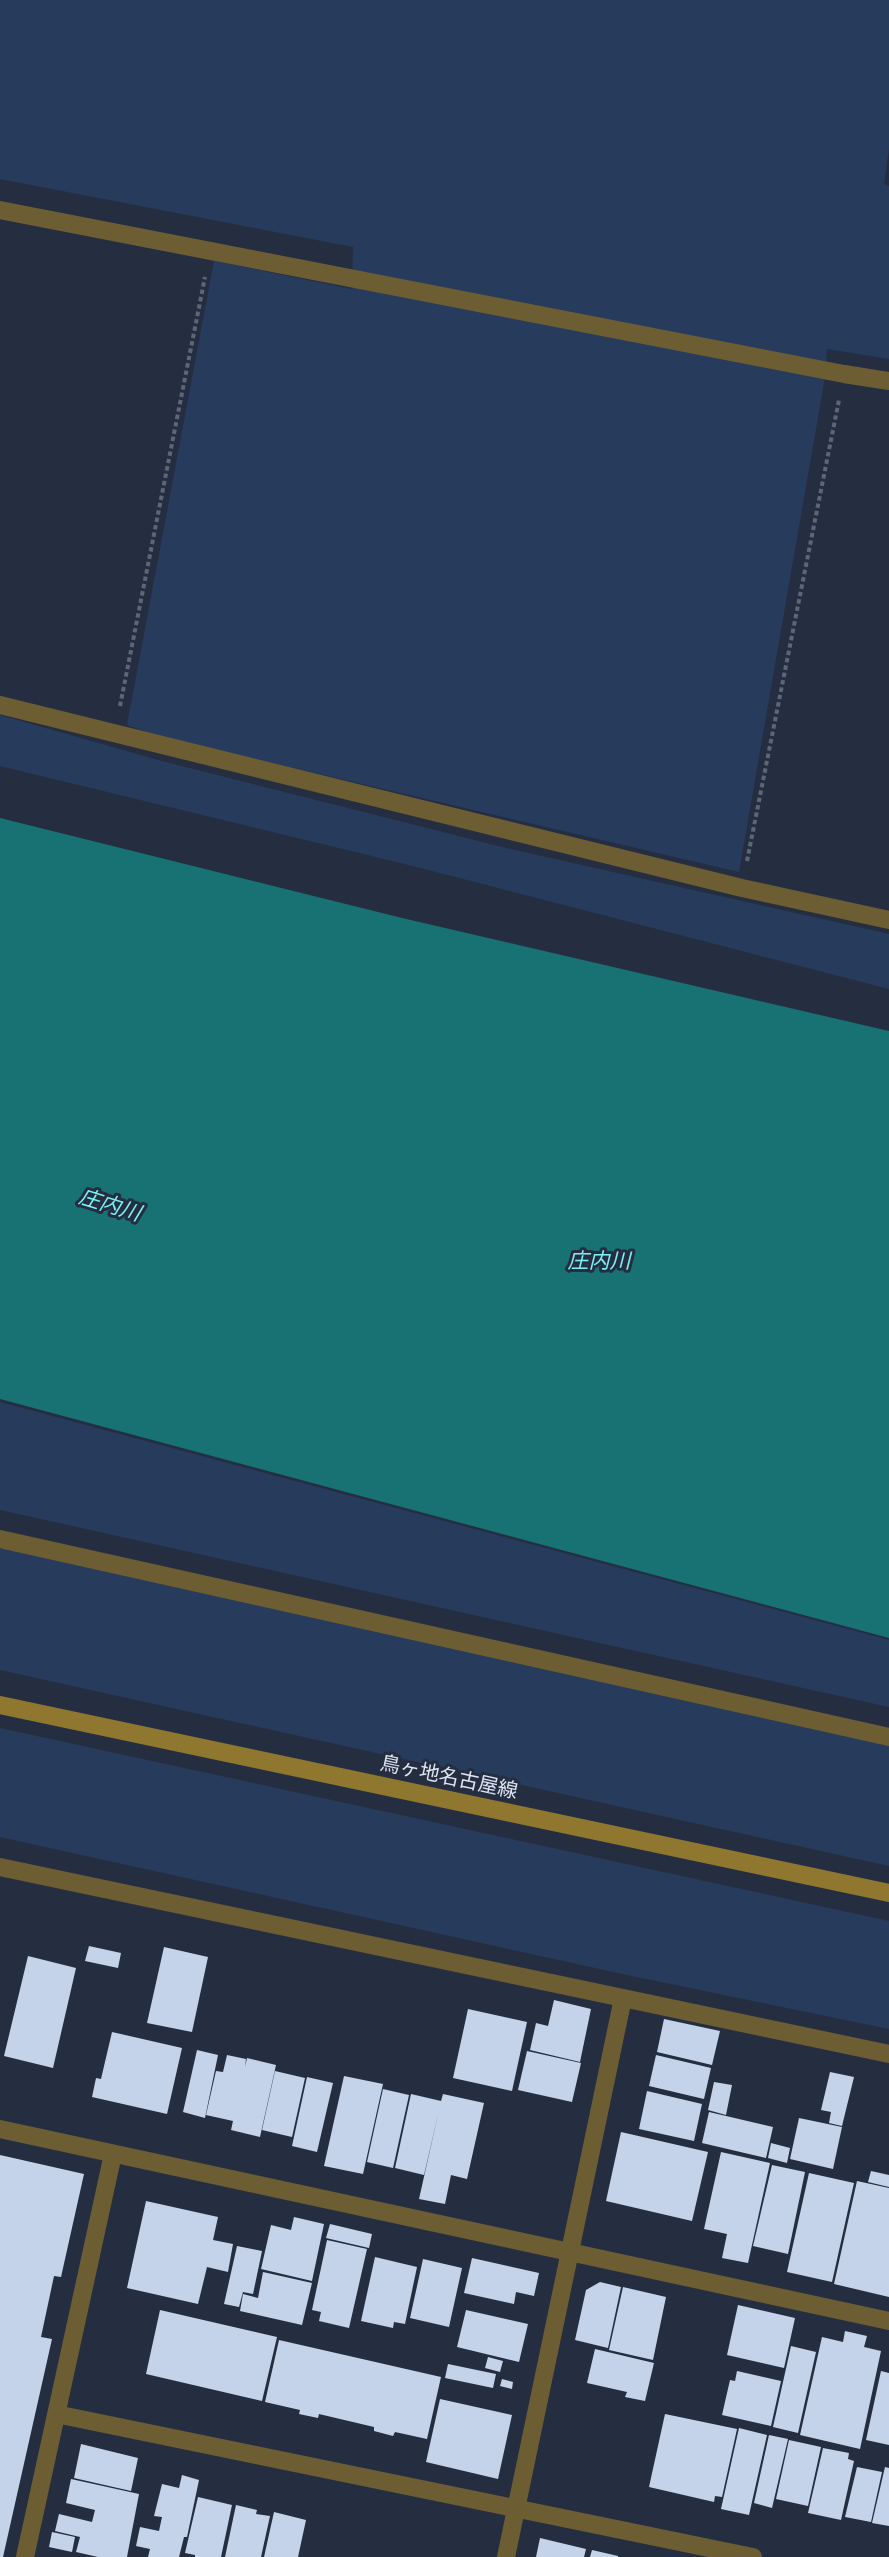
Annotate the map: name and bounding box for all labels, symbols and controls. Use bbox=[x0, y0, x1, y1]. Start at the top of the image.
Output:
water label: 庄内川 bbox=[76, 1184, 144, 1226]
water label: 庄内川 bbox=[568, 1248, 630, 1274]
street label: 鳥ヶ地名古屋線 bbox=[378, 1751, 520, 1803]

